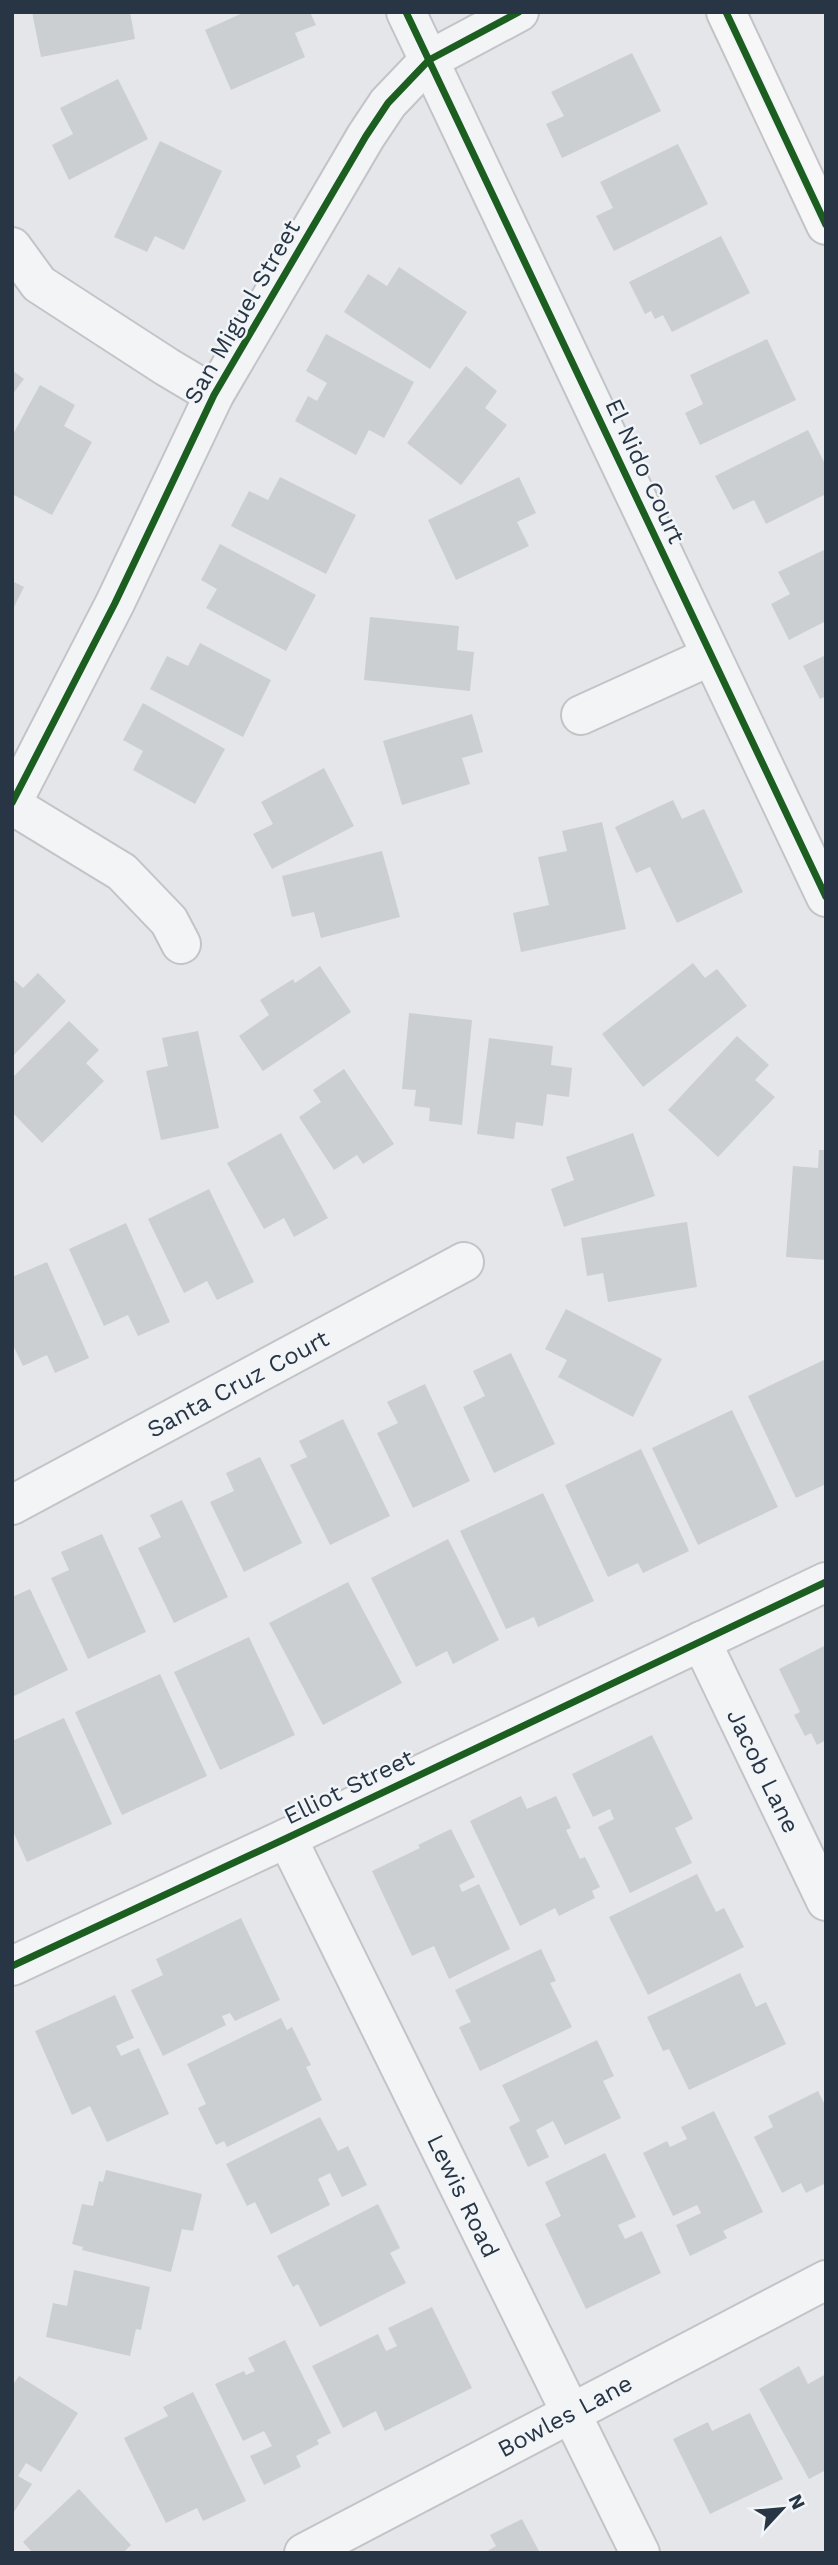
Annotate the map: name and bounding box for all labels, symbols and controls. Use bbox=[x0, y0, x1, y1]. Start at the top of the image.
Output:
street label: San Miguel Street bbox=[178, 215, 306, 409]
street label: El Nido Court bbox=[599, 394, 691, 548]
street label: Santa Cruz Court bbox=[142, 1324, 334, 1444]
street label: Jacob Lane bbox=[721, 1704, 805, 1838]
street label: Elliot Street bbox=[279, 1743, 419, 1831]
street label: Lewis Road bbox=[421, 2130, 505, 2262]
street label: Bowles Lane bbox=[493, 2369, 637, 2463]
north arrow bbox=[747, 2474, 817, 2544]
text: N bbox=[783, 2490, 810, 2513]

